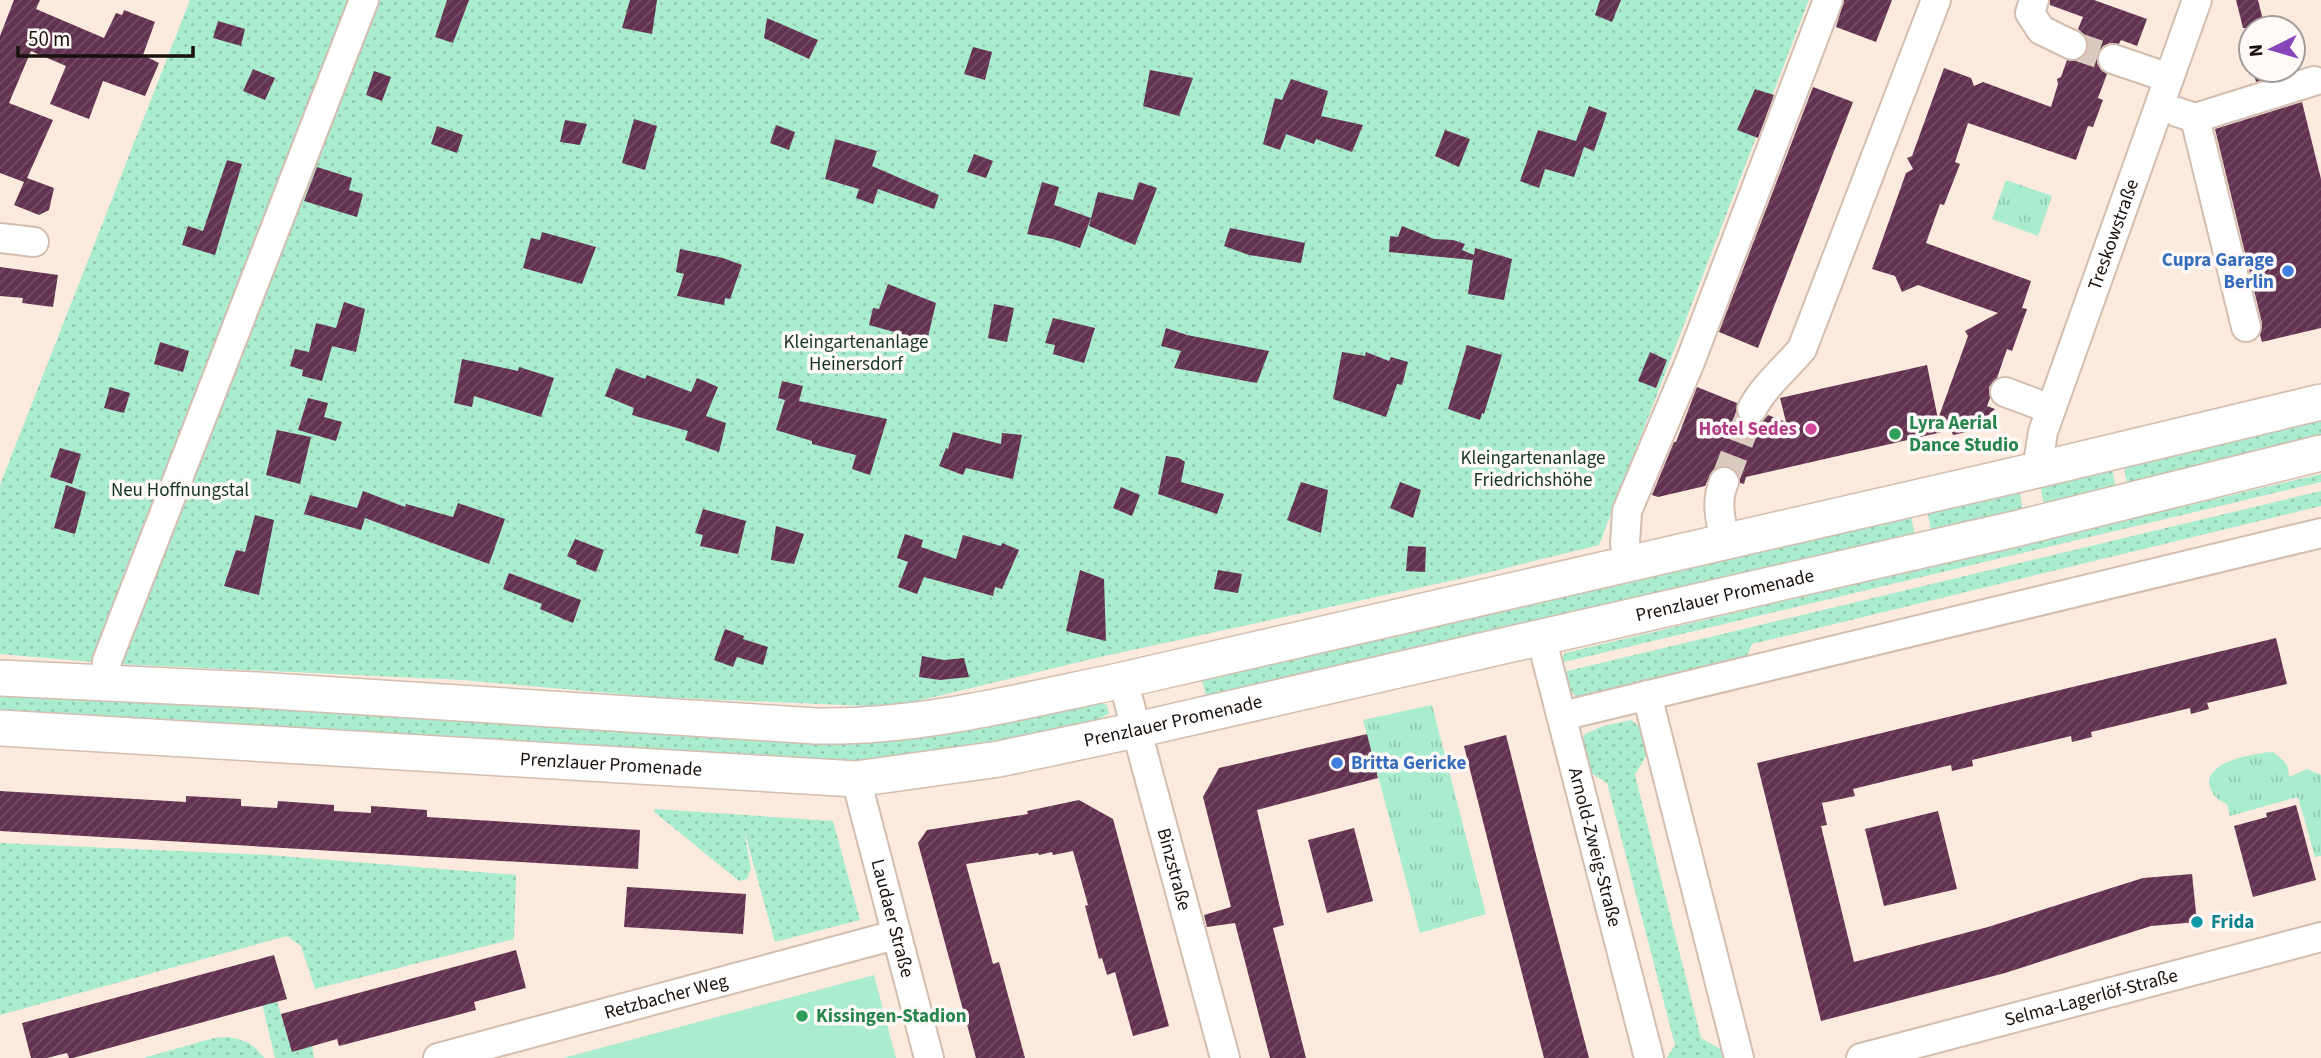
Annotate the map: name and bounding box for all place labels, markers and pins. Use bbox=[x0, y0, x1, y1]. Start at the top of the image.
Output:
place label: Cupra Garage Berlin bbox=[2162, 247, 2274, 296]
marker: Cupra Garage Berlin bbox=[2280, 263, 2296, 279]
place label: Lyra Aerial Dance Studio bbox=[1909, 410, 2019, 459]
place label: Hotel Sedes bbox=[1699, 416, 1797, 443]
marker: Hotel Sedes bbox=[1803, 421, 1819, 437]
marker: Lyra Aerial Dance Studio bbox=[1887, 426, 1903, 442]
place label: Britta Gericke bbox=[1351, 750, 1466, 777]
marker: Britta Gericke bbox=[1329, 755, 1345, 771]
place label: Frida bbox=[2211, 909, 2254, 936]
marker: Frida bbox=[2189, 914, 2205, 930]
place label: Kissingen-Stadion bbox=[816, 1003, 967, 1030]
marker: Kissingen-Stadion bbox=[794, 1008, 810, 1024]

